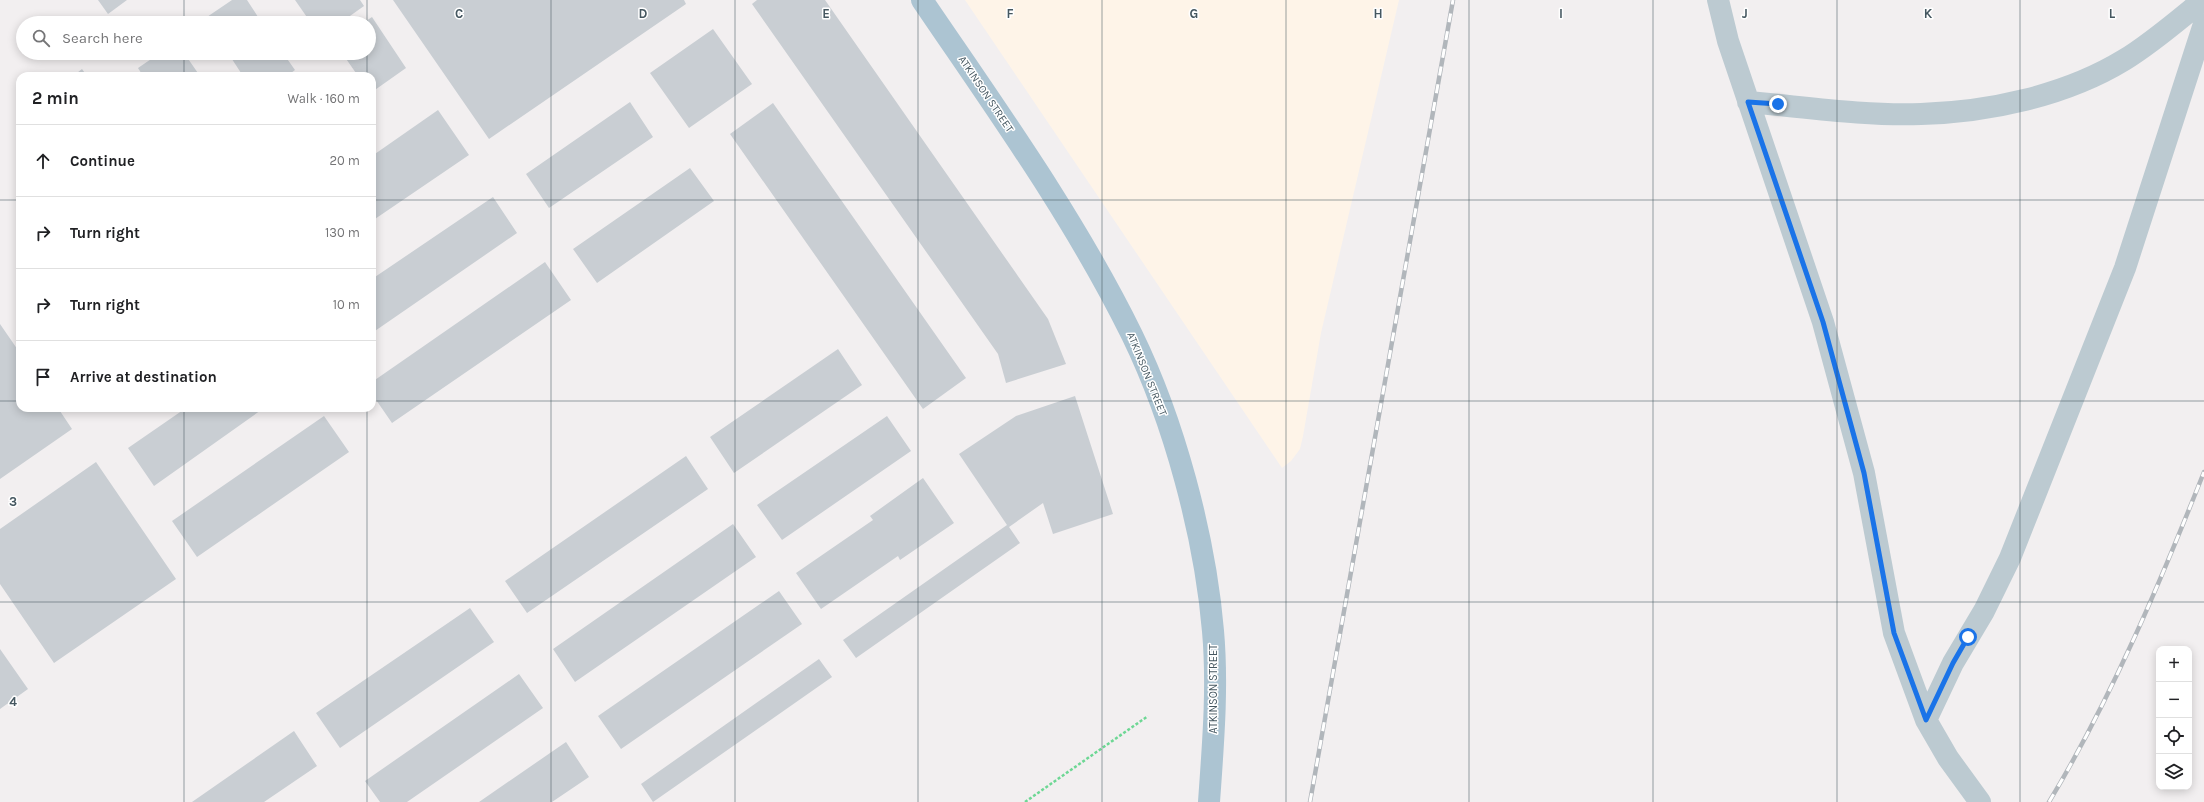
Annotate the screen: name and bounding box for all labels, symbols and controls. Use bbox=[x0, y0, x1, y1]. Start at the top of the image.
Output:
text: C bbox=[455, 6, 463, 21]
text: D bbox=[639, 6, 648, 21]
text: E bbox=[822, 6, 830, 21]
text: F bbox=[1006, 6, 1014, 21]
text: G bbox=[1190, 6, 1198, 21]
text: H bbox=[1373, 6, 1383, 21]
text: I bbox=[1559, 6, 1563, 21]
text: J bbox=[1742, 6, 1748, 21]
text: K bbox=[1924, 6, 1933, 21]
text: L bbox=[2109, 6, 2116, 21]
search box bbox=[16, 16, 376, 60]
icon: search bbox=[30, 27, 52, 49]
text: Search here bbox=[62, 29, 143, 47]
street label: ATKINSON STREET bbox=[956, 53, 1017, 135]
text: 2 min bbox=[32, 88, 79, 108]
text: Walk · 160 m bbox=[287, 91, 360, 106]
route end bbox=[1769, 95, 1787, 113]
icon: ahead bbox=[32, 150, 54, 172]
text: Continue bbox=[70, 152, 135, 170]
text: 20 m bbox=[330, 153, 360, 168]
icon: right bbox=[32, 222, 54, 244]
text: Turn right bbox=[70, 224, 140, 242]
text: 130 m bbox=[325, 225, 360, 240]
icon: right bbox=[32, 294, 54, 316]
text: Turn right bbox=[70, 296, 140, 314]
text: 10 m bbox=[333, 297, 360, 312]
street label: ATKINSON STREET bbox=[1124, 330, 1170, 418]
icon: arrive bbox=[32, 366, 54, 388]
text: Arrive at destination bbox=[70, 368, 217, 386]
text: 3 bbox=[9, 494, 17, 509]
route start bbox=[1959, 628, 1977, 646]
street label: ATKINSON STREET bbox=[1207, 644, 1220, 734]
map controls bbox=[2156, 646, 2192, 790]
button: + bbox=[2156, 646, 2192, 682]
button: − bbox=[2156, 682, 2192, 718]
text: 4 bbox=[9, 694, 17, 709]
button: locate bbox=[2156, 718, 2192, 754]
button: layers bbox=[2156, 754, 2192, 790]

